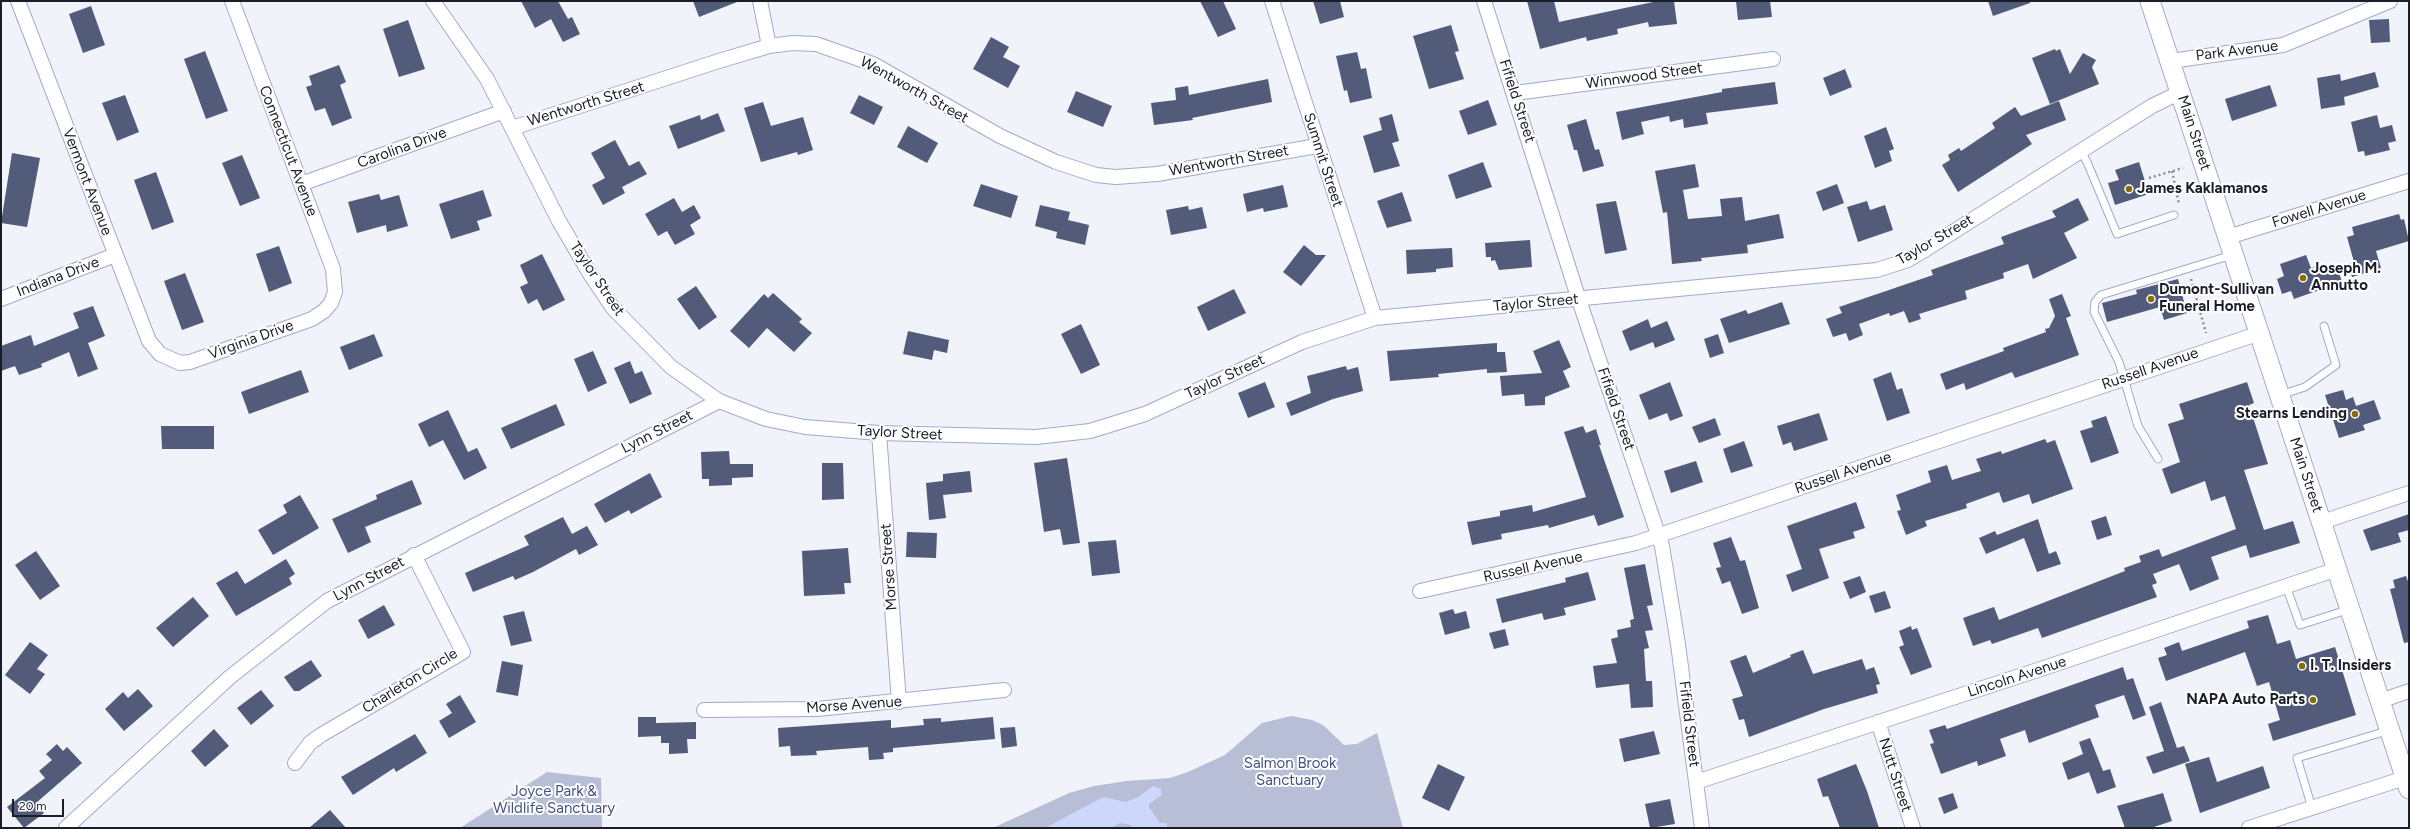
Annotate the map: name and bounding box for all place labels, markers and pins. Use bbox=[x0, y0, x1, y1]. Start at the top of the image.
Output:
place label: James Kaklamanos bbox=[2137, 180, 2268, 198]
marker: James Kaklamanos bbox=[2124, 184, 2134, 194]
place label: Joseph M. Annutto bbox=[2311, 260, 2381, 295]
marker: Joseph M. Annutto bbox=[2298, 273, 2308, 283]
place label: Dumont-Sullivan Funeral Home bbox=[2159, 281, 2274, 316]
marker: Dumont-Sullivan Funeral Home bbox=[2146, 294, 2156, 304]
place label: Stearns Lending bbox=[2236, 405, 2347, 423]
marker: Stearns Lending bbox=[2350, 409, 2360, 419]
place label: I. T. Insiders bbox=[2310, 657, 2391, 675]
marker: I. T. Insiders bbox=[2297, 661, 2307, 671]
place label: NAPA Auto Parts bbox=[2186, 691, 2305, 709]
marker: NAPA Auto Parts bbox=[2308, 695, 2318, 705]

